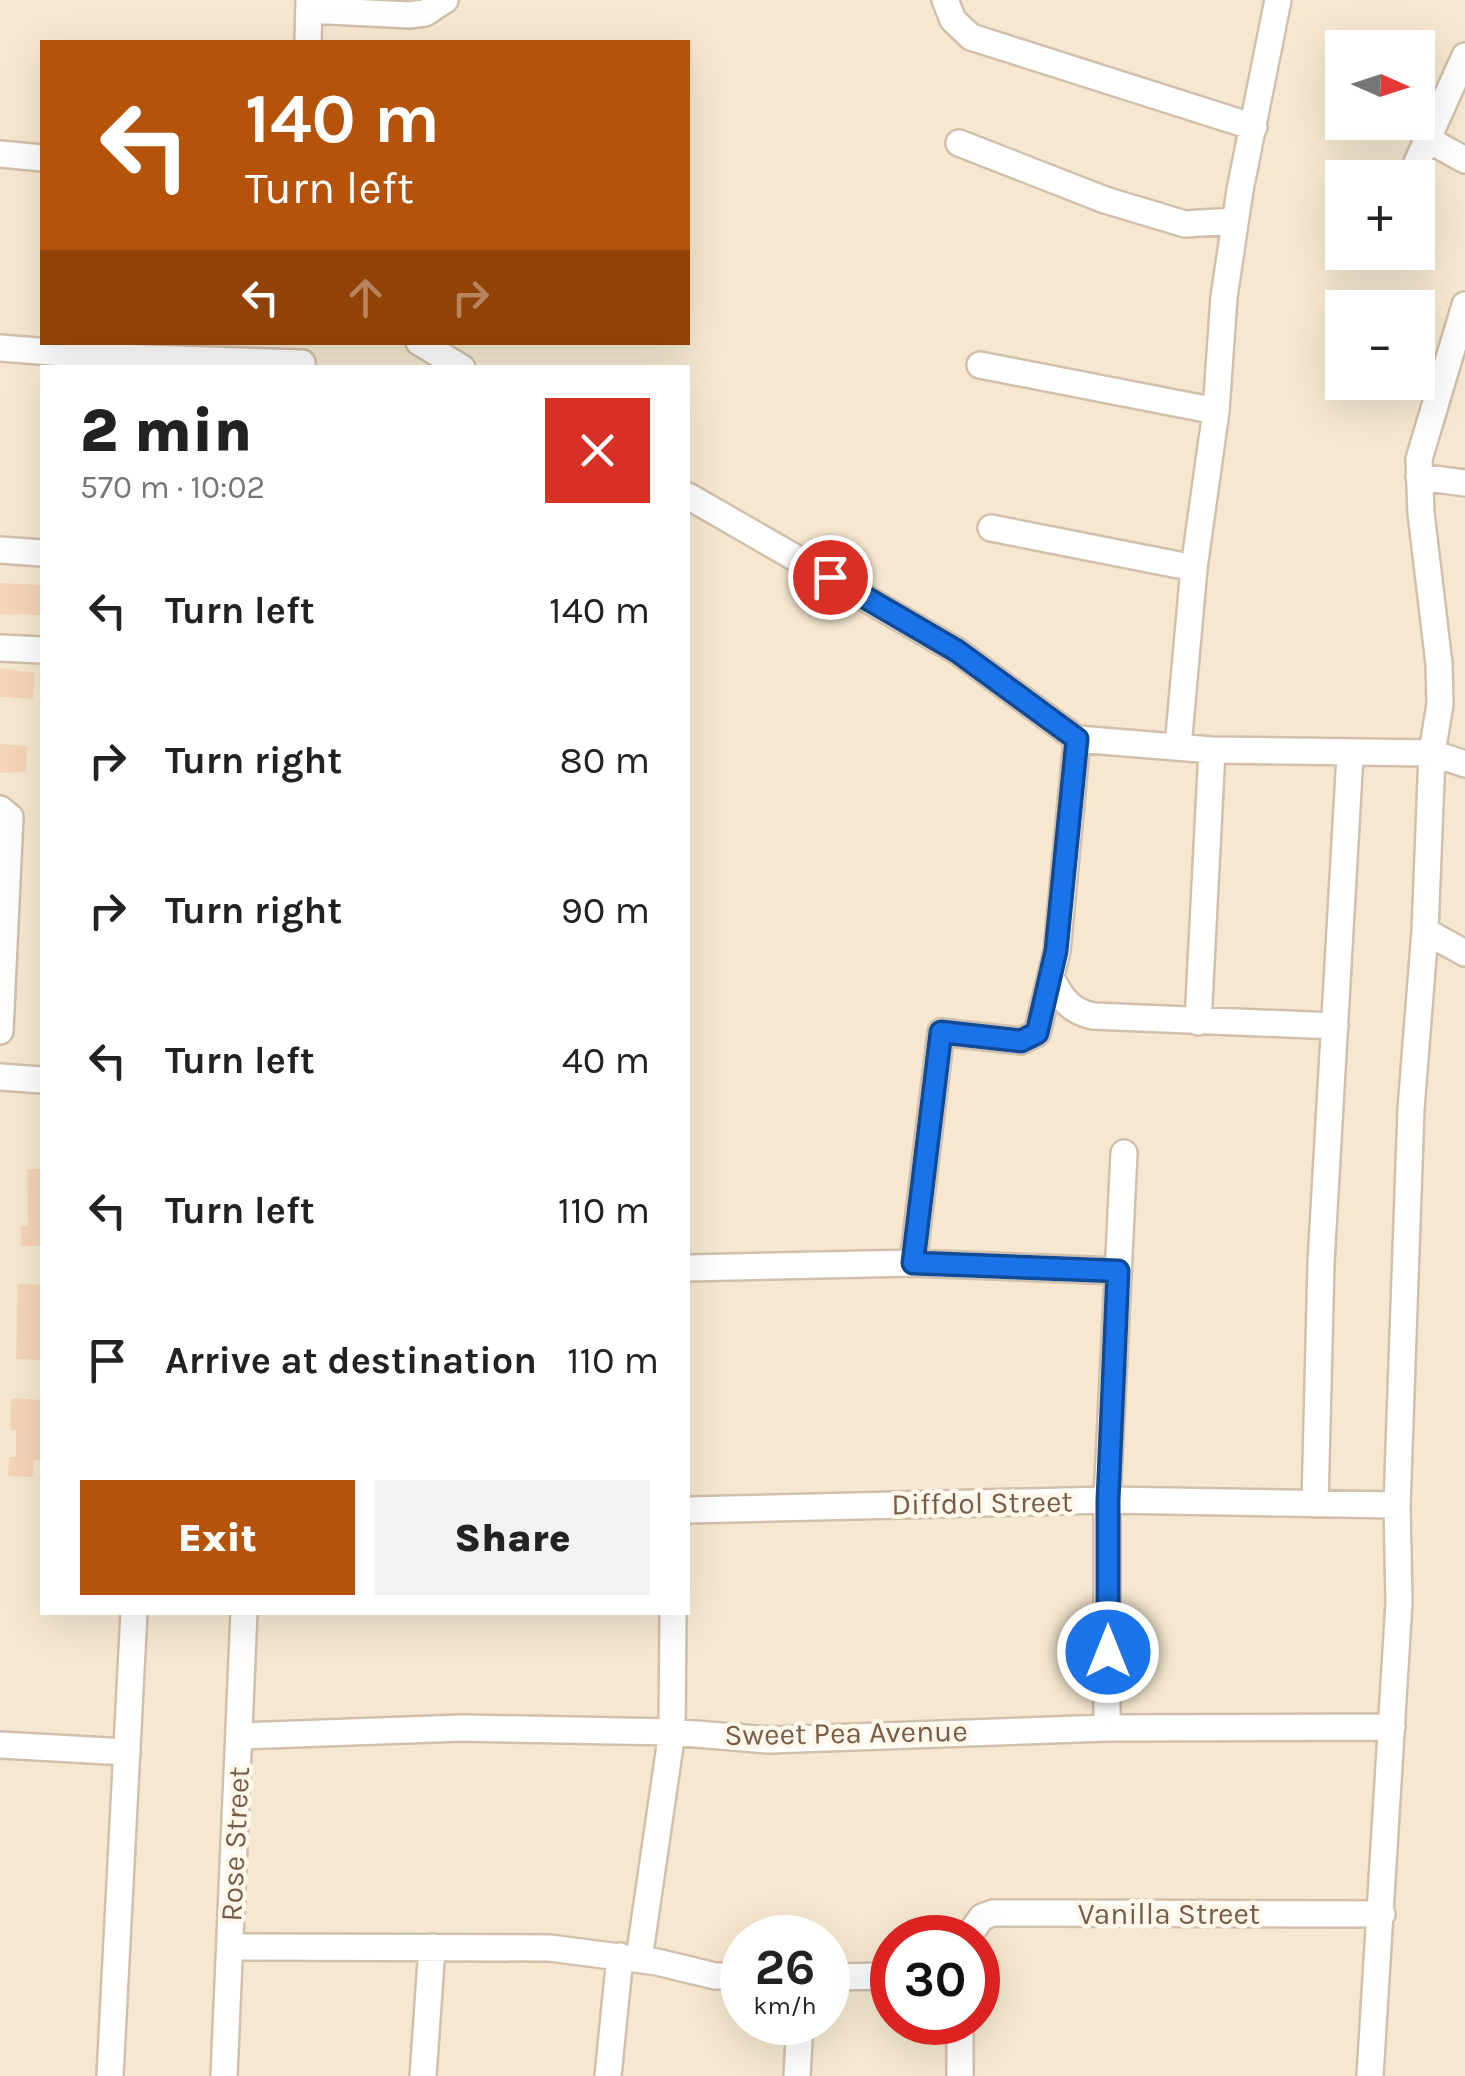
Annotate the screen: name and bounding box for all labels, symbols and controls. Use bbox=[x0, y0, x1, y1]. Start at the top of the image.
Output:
north arrow bbox=[1325, 30, 1435, 140]
map controls bbox=[1325, 30, 1435, 400]
text: 140 m bbox=[245, 78, 440, 160]
icon: left bbox=[80, 80, 210, 210]
button: + bbox=[1325, 160, 1435, 270]
text: Turn left bbox=[245, 162, 414, 214]
icon: left bbox=[233, 270, 288, 325]
icon: ahead bbox=[338, 270, 393, 325]
icon: right bbox=[443, 270, 498, 325]
button: − bbox=[1325, 290, 1435, 400]
text: 2 min bbox=[80, 396, 252, 466]
button: close bbox=[545, 398, 650, 503]
text: 570 m · 10:02 bbox=[80, 469, 265, 506]
pin bbox=[788, 535, 873, 620]
icon: arrive bbox=[803, 550, 858, 605]
icon: left bbox=[80, 583, 135, 638]
text: Turn left bbox=[165, 588, 315, 633]
text: 140 m bbox=[549, 588, 650, 633]
icon: right bbox=[80, 733, 135, 788]
text: Turn right bbox=[165, 738, 342, 783]
text: 80 m bbox=[560, 738, 650, 783]
icon: right bbox=[80, 883, 135, 938]
text: Turn right bbox=[165, 888, 342, 933]
text: 90 m bbox=[561, 888, 650, 933]
icon: left bbox=[80, 1033, 135, 1088]
text: Turn left bbox=[165, 1038, 315, 1083]
text: 40 m bbox=[562, 1038, 650, 1083]
icon: left bbox=[80, 1183, 135, 1238]
text: Turn left bbox=[165, 1188, 315, 1233]
text: 110 m bbox=[558, 1188, 650, 1233]
icon: arrive bbox=[80, 1333, 135, 1388]
text: Arrive at destination bbox=[165, 1338, 537, 1383]
text: 110 m bbox=[567, 1338, 659, 1383]
button: Exit bbox=[80, 1480, 355, 1595]
button: Share bbox=[375, 1480, 650, 1595]
street label: Diffdol Street bbox=[891, 1483, 1073, 1523]
position arrow bbox=[1056, 1600, 1160, 1704]
street label: Sweet Pea Avenue bbox=[724, 1713, 968, 1753]
street label: Rose Street bbox=[213, 1765, 257, 1923]
street label: Vanilla Street bbox=[1078, 1896, 1260, 1932]
speed limit sign: 30 bbox=[870, 1915, 1000, 2045]
text: 26 bbox=[755, 1938, 815, 1997]
text: km/h bbox=[753, 1991, 817, 2020]

